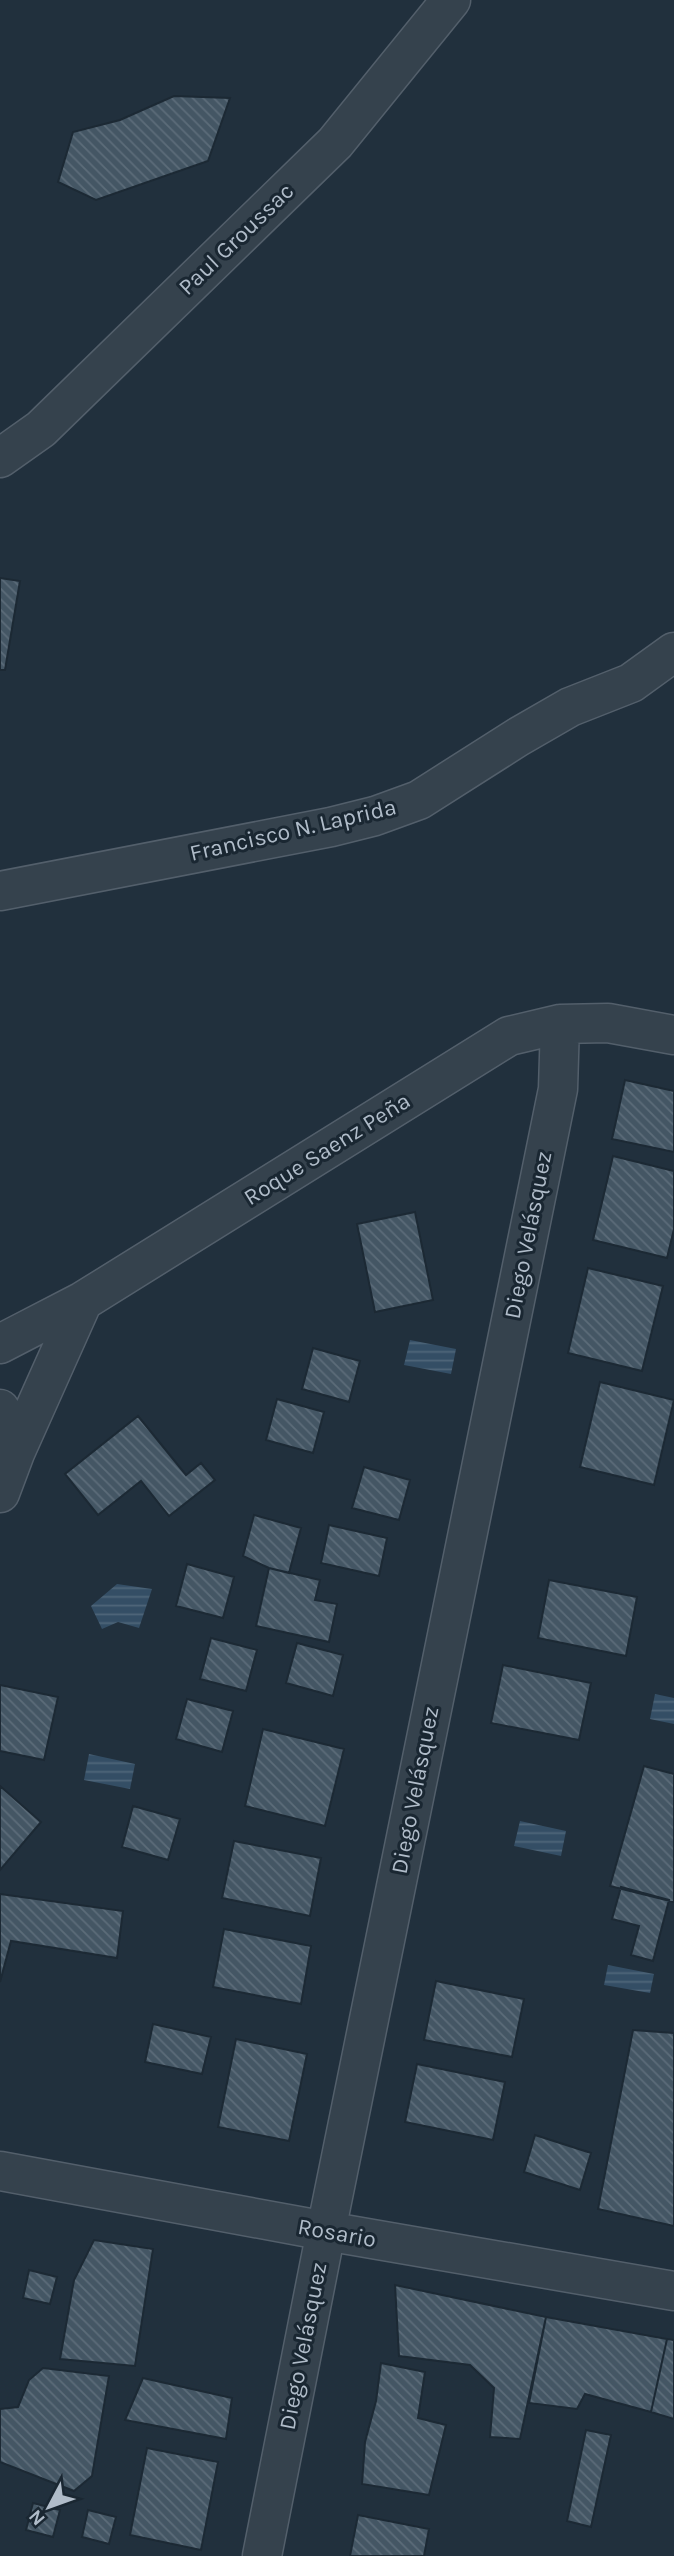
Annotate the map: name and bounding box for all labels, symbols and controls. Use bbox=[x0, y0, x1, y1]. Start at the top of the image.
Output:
street label: Paul Groussac bbox=[173, 177, 299, 301]
street label: Francisco N. Laprida bbox=[187, 793, 399, 867]
street label: Roque Saenz Peña bbox=[239, 1087, 415, 1211]
street label: Diego Velásquez bbox=[499, 1149, 557, 1321]
street label: Diego Velásquez bbox=[386, 1704, 444, 1876]
street label: Rosario bbox=[296, 2213, 378, 2253]
street label: Diego Velásquez bbox=[274, 2260, 332, 2432]
north arrow bbox=[14, 2472, 84, 2542]
text: N bbox=[24, 2505, 50, 2530]

